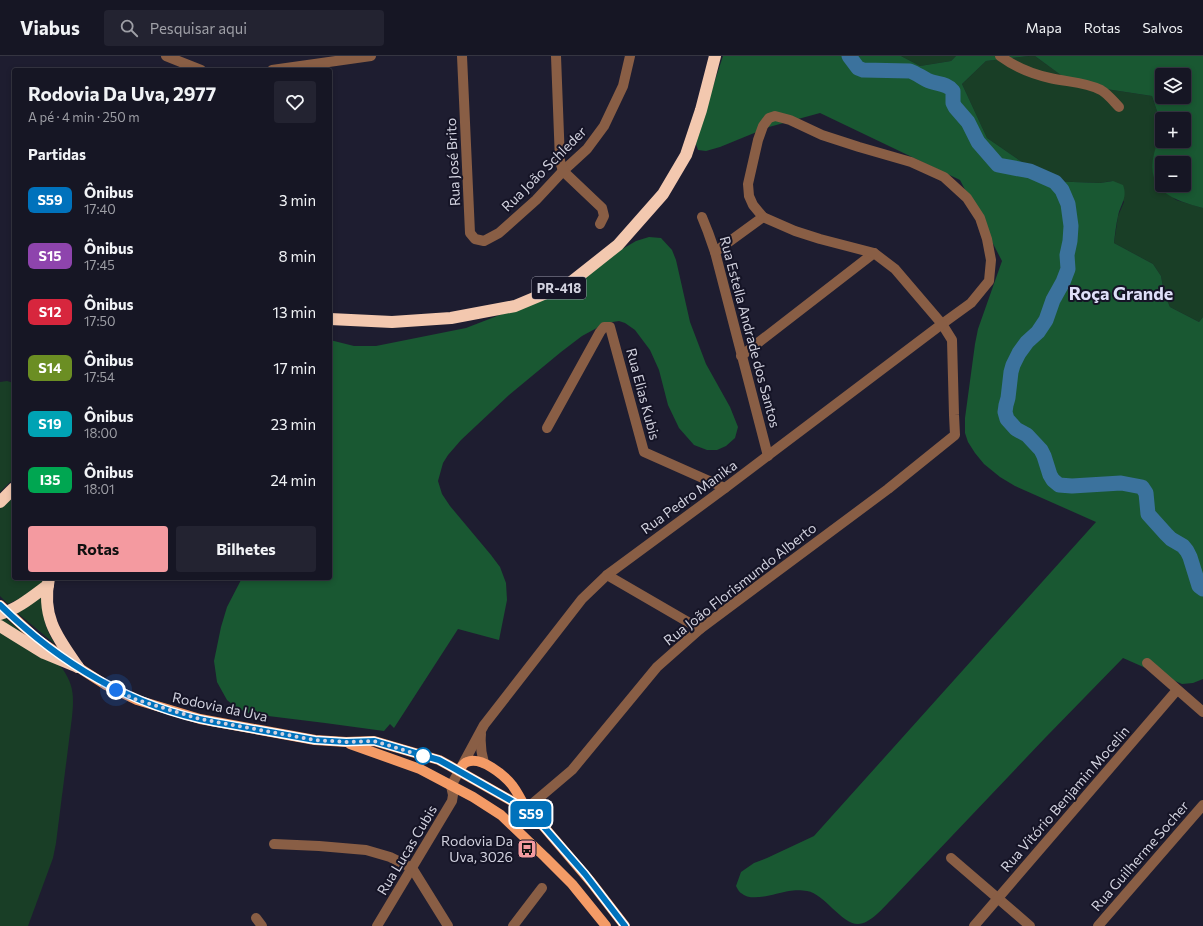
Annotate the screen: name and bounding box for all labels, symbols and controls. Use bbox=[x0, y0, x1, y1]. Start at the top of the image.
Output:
search box bbox=[104, 10, 384, 46]
text: Viabus bbox=[20, 16, 80, 39]
icon: search bbox=[118, 17, 140, 39]
text: Pesquisar aqui bbox=[150, 19, 247, 37]
text: Mapa bbox=[1026, 19, 1062, 36]
text: Rotas bbox=[1084, 19, 1120, 36]
text: Salvos bbox=[1142, 19, 1183, 36]
map controls bbox=[1155, 68, 1191, 192]
button: layers bbox=[1155, 68, 1191, 104]
button: heart bbox=[274, 81, 316, 123]
text: Rodovia Da Uva, 2977 bbox=[28, 82, 216, 105]
text: A pé · 4 min · 250 m bbox=[28, 109, 140, 125]
button: + bbox=[1155, 112, 1191, 148]
street label: Rua José Brito bbox=[442, 118, 463, 206]
street label: Rua João Schleder bbox=[498, 122, 590, 215]
text: Partidas bbox=[28, 145, 86, 163]
button: − bbox=[1155, 156, 1191, 192]
text: Ônibus bbox=[84, 183, 134, 201]
text: S59 bbox=[37, 191, 63, 208]
text: 3 min bbox=[279, 191, 316, 209]
text: 17:40 bbox=[84, 201, 116, 217]
street label: Rua Estella Andrade dos Santos bbox=[717, 234, 784, 430]
text: Ônibus bbox=[84, 239, 134, 257]
text: S15 bbox=[39, 247, 61, 264]
text: 8 min bbox=[278, 247, 316, 265]
text: 17:45 bbox=[84, 257, 115, 273]
road number: PR-418 bbox=[532, 277, 586, 299]
district label: Roça Grande bbox=[1069, 282, 1173, 304]
text: Ônibus bbox=[84, 295, 134, 313]
text: S12 bbox=[39, 303, 61, 320]
text: 13 min bbox=[273, 303, 316, 321]
text: 17:50 bbox=[84, 313, 115, 329]
street label: Rua Elias Kubis bbox=[623, 346, 664, 442]
text: Ônibus bbox=[84, 351, 134, 369]
text: S14 bbox=[38, 359, 62, 376]
text: 17 min bbox=[273, 359, 316, 377]
text: 17:54 bbox=[84, 369, 115, 385]
text: Ônibus bbox=[84, 407, 134, 425]
text: S19 bbox=[38, 415, 62, 432]
text: 23 min bbox=[271, 415, 316, 433]
text: 18:00 bbox=[84, 425, 117, 441]
street label: Rua Pedro Manika bbox=[637, 456, 740, 537]
text: Ônibus bbox=[84, 463, 134, 481]
text: I35 bbox=[40, 471, 60, 488]
text: 24 min bbox=[271, 471, 316, 489]
text: 18:01 bbox=[84, 481, 115, 497]
street label: Rua João Florismundo Alberto bbox=[660, 519, 819, 648]
button: Rotas bbox=[28, 526, 168, 572]
button: Bilhetes bbox=[176, 526, 316, 572]
your location bbox=[106, 680, 126, 700]
street label: Rodovia da Uva bbox=[171, 688, 269, 725]
street label: Rua Vitório Benjamin Mocelin bbox=[997, 722, 1133, 875]
unlabelled marker bbox=[414, 747, 432, 765]
street label: Rua Guilherme Socher bbox=[1087, 797, 1192, 914]
line badge: S59 bbox=[508, 801, 554, 827]
street label: Rua Lucas Cubis bbox=[373, 802, 440, 898]
text: S59 bbox=[518, 805, 544, 822]
place label: Rodovia Da Uva, 3026 bbox=[441, 832, 513, 865]
bus stop icon: Rodovia Da Uva, 3026 bbox=[516, 838, 538, 860]

